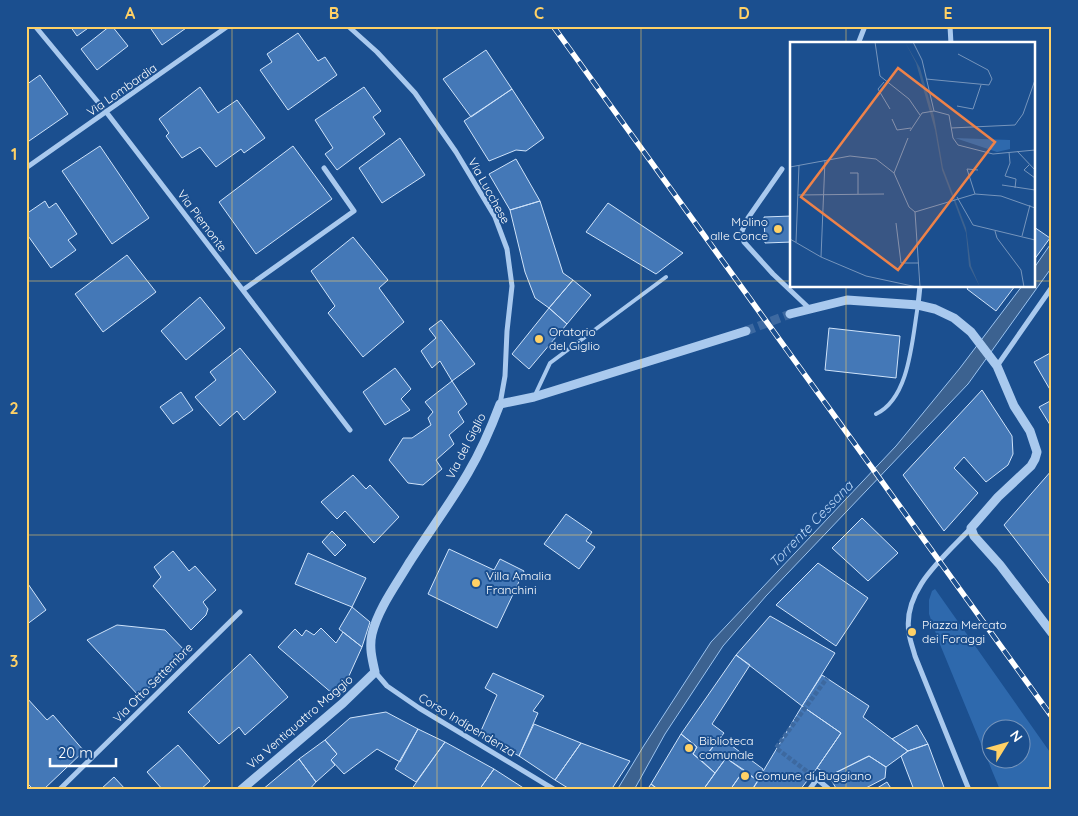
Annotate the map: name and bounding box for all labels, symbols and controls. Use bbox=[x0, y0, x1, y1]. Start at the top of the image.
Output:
text: A bbox=[125, 3, 136, 23]
text: B bbox=[329, 3, 339, 23]
text: C bbox=[534, 3, 544, 23]
text: D bbox=[738, 3, 750, 23]
text: E bbox=[943, 3, 953, 23]
inset map bbox=[790, 42, 1036, 288]
street label: Via Lombardia bbox=[84, 60, 159, 119]
text: 1 bbox=[11, 144, 17, 164]
street label: Via Lucchese bbox=[465, 155, 514, 226]
street label: Via Piemonte bbox=[174, 187, 231, 255]
place label: Molino alle Conce bbox=[710, 214, 768, 243]
marker: Molino alle Conce bbox=[772, 223, 784, 235]
place label: Oratorio del Giglio bbox=[549, 324, 600, 353]
marker: Oratorio del Giglio bbox=[533, 333, 545, 345]
text: 2 bbox=[9, 398, 19, 418]
street label: Via del Giglio bbox=[442, 410, 489, 481]
water label: Torrente Cessana bbox=[765, 476, 858, 571]
place label: Villa Amalia Franchini bbox=[486, 568, 551, 597]
marker: Villa Amalia Franchini bbox=[470, 577, 482, 589]
place label: Piazza Mercato dei Foraggi bbox=[922, 617, 1007, 646]
marker: Piazza Mercato dei Foraggi bbox=[906, 626, 918, 638]
street label: Via Otto Settembre bbox=[110, 639, 196, 726]
text: 3 bbox=[10, 651, 18, 671]
street label: Via Ventiquattro Maggio bbox=[244, 672, 356, 772]
street label: Corso Indipendenza bbox=[416, 690, 519, 759]
north arrow bbox=[980, 718, 1030, 768]
text: N bbox=[1006, 727, 1027, 746]
place label: Biblioteca comunale bbox=[699, 733, 754, 762]
scale bar bbox=[50, 736, 116, 768]
marker: Biblioteca comunale bbox=[683, 742, 695, 754]
text: 20 m bbox=[58, 743, 93, 762]
place label: Comune di Buggiano bbox=[755, 768, 872, 783]
marker: Comune di Buggiano bbox=[739, 770, 751, 782]

